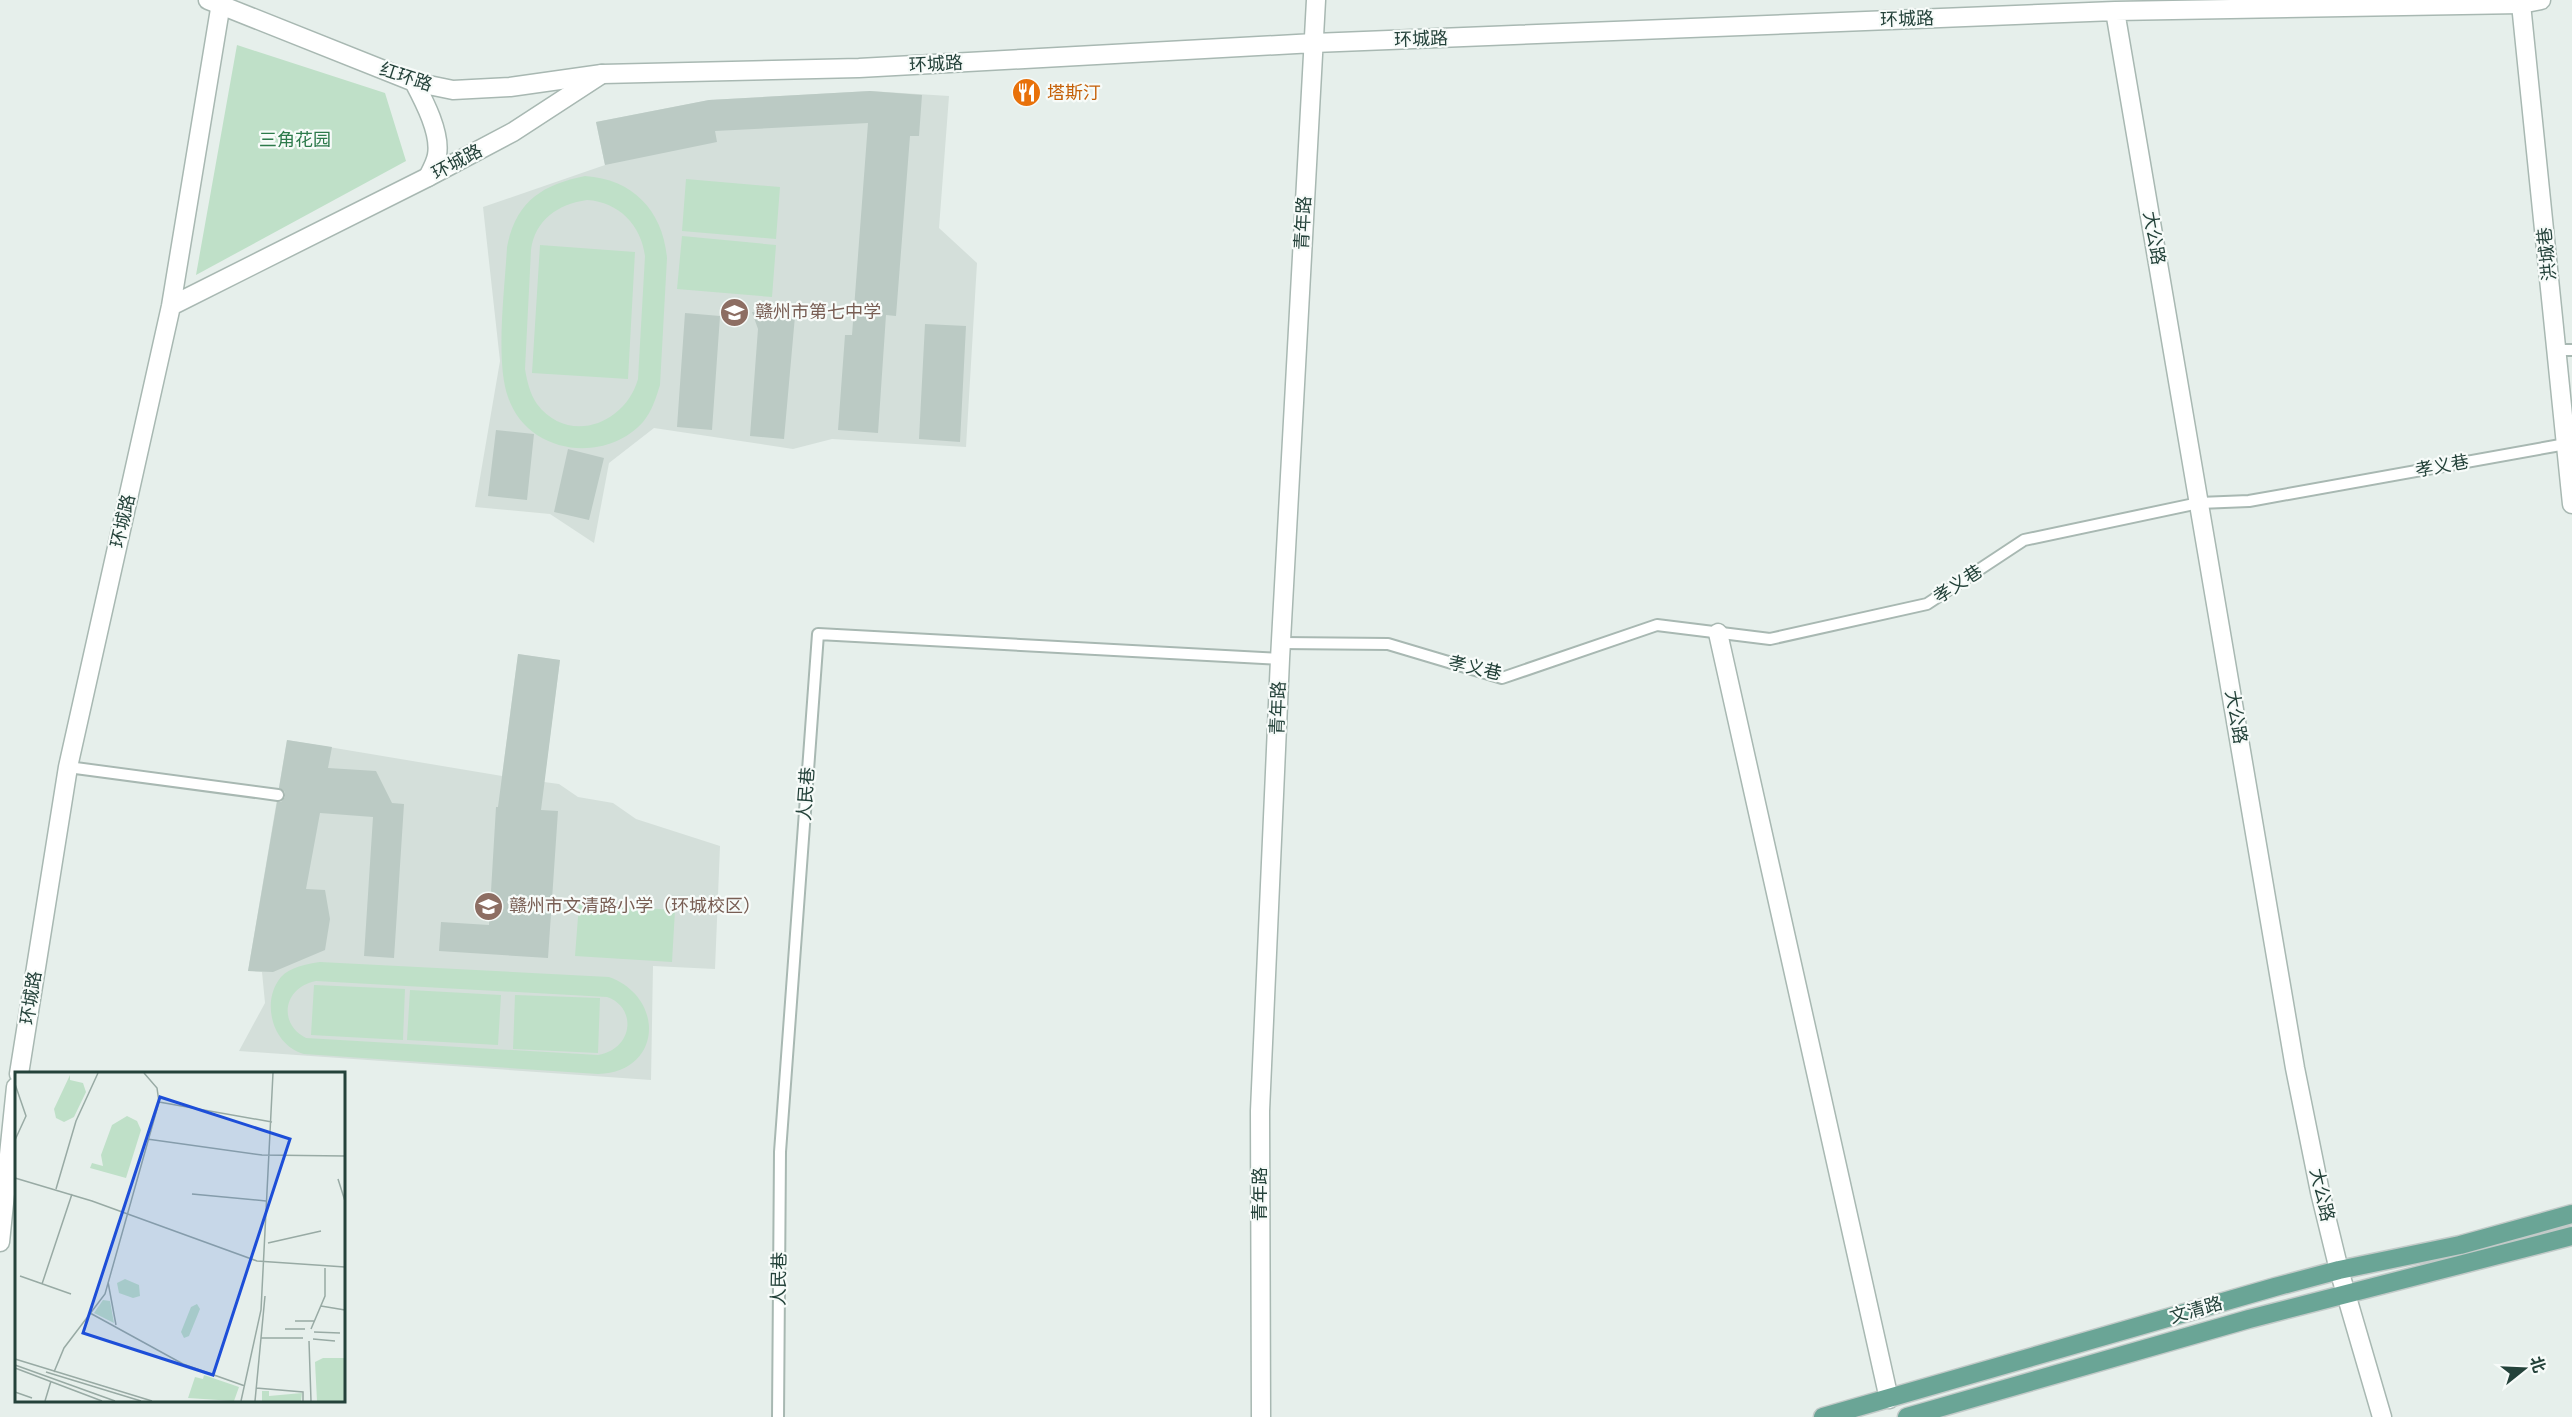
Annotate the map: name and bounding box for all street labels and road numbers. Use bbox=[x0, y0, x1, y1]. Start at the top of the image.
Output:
street label: 环城路 bbox=[1880, 7, 1934, 31]
street label: 环城路 bbox=[1394, 27, 1448, 51]
street label: 环城路 bbox=[908, 52, 964, 76]
street label: 红环路 bbox=[377, 58, 435, 96]
street label: 环城路 bbox=[428, 140, 486, 184]
street label: 青年路 bbox=[1291, 195, 1315, 251]
street label: 大公路 bbox=[2138, 210, 2170, 266]
street label: 洪城巷 bbox=[2533, 226, 2561, 282]
street label: 孝义巷 bbox=[2414, 450, 2470, 482]
street label: 环城路 bbox=[106, 492, 140, 550]
street label: 孝义巷 bbox=[1929, 560, 1987, 608]
street label: 孝义巷 bbox=[1446, 651, 1504, 685]
street label: 青年路 bbox=[1266, 681, 1290, 735]
street label: 大公路 bbox=[2220, 689, 2252, 745]
street label: 人民巷 bbox=[793, 766, 819, 822]
street label: 环城路 bbox=[16, 970, 46, 1026]
street label: 大公路 bbox=[2305, 1166, 2339, 1224]
street label: 青年路 bbox=[1249, 1167, 1271, 1221]
street label: 人民巷 bbox=[768, 1252, 790, 1306]
street label: 文清路 bbox=[2167, 1292, 2225, 1328]

